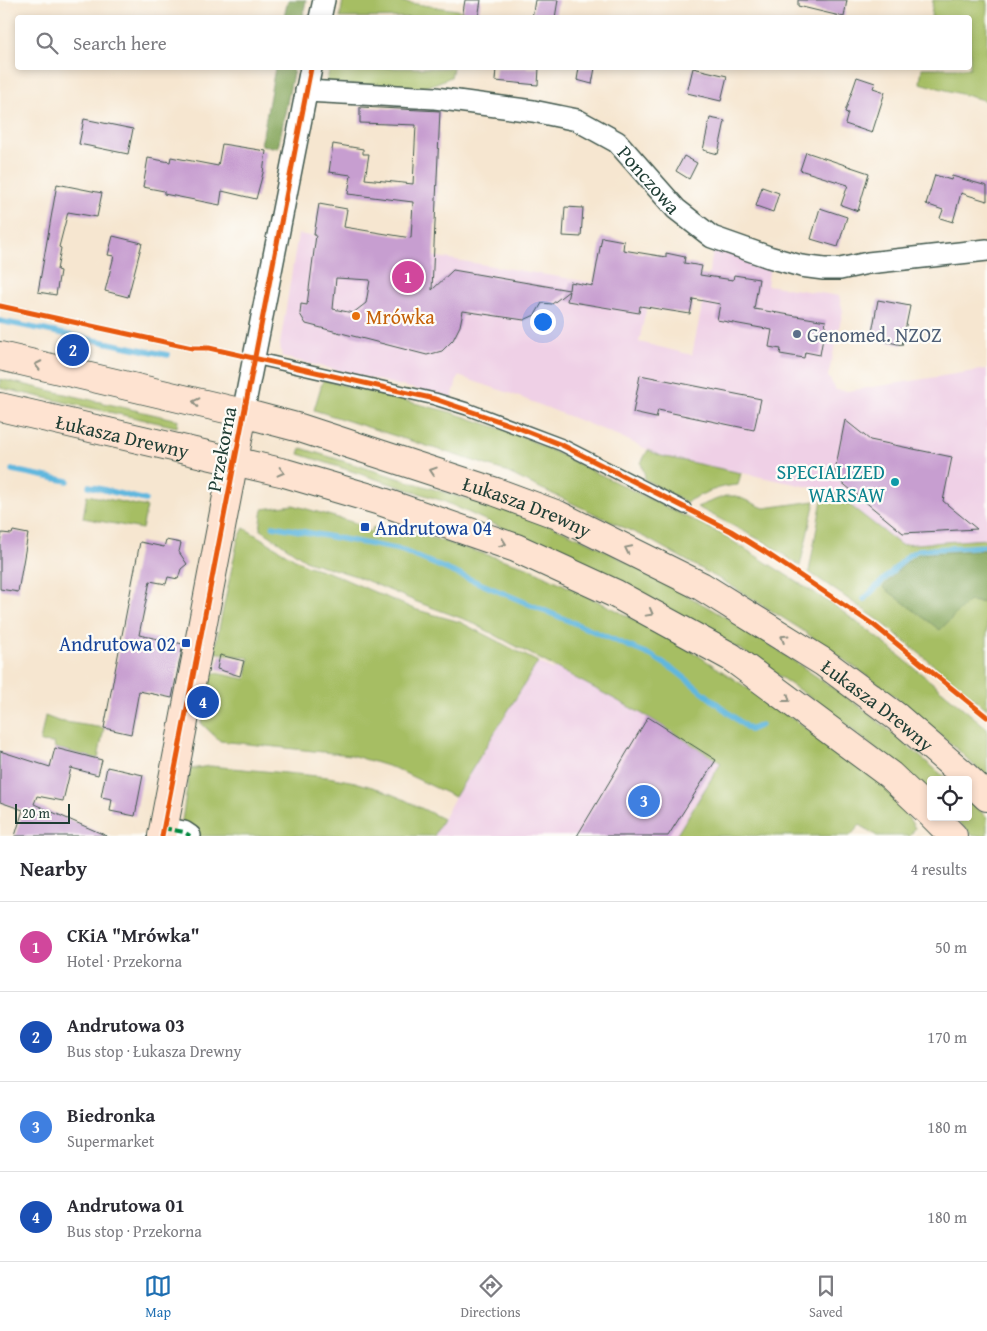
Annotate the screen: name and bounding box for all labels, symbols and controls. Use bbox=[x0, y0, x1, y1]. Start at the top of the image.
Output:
search box bbox=[15, 15, 972, 70]
icon: search bbox=[33, 29, 61, 57]
text: Search here bbox=[73, 29, 167, 57]
street label: Ponczowa bbox=[611, 138, 688, 220]
pin: 1 bbox=[392, 258, 424, 296]
place label: Mrówka bbox=[366, 302, 435, 331]
your location bbox=[530, 309, 556, 335]
marker: Mrówka bbox=[350, 310, 362, 322]
place label: Genomed. NZOZ bbox=[807, 320, 942, 349]
marker: Genomed. NZOZ bbox=[791, 328, 803, 340]
pin: 2 bbox=[57, 331, 89, 369]
one-way arrow bbox=[33, 360, 42, 370]
one-way arrow bbox=[191, 397, 200, 408]
street label: Przekorna bbox=[199, 403, 244, 494]
street label: Łukasza Drewny bbox=[53, 406, 192, 465]
place label: SPECIALIZED WARSAW bbox=[776, 457, 885, 509]
one-way arrow bbox=[277, 466, 286, 477]
one-way arrow bbox=[430, 467, 438, 477]
street label: Łukasza Drewny bbox=[460, 468, 597, 544]
marker: SPECIALIZED WARSAW bbox=[889, 476, 901, 488]
place label: Andrutowa 04 bbox=[375, 513, 492, 542]
marker: Andrutowa 04 bbox=[359, 521, 371, 533]
one-way arrow bbox=[498, 537, 507, 547]
one-way arrow bbox=[624, 546, 633, 556]
one-way arrow bbox=[644, 606, 653, 616]
place label: Andrutowa 02 bbox=[59, 629, 176, 658]
one-way arrow bbox=[781, 634, 790, 644]
marker: Andrutowa 02 bbox=[180, 637, 192, 649]
street label: Łukasza Drewny bbox=[816, 652, 941, 758]
pin: 4 bbox=[187, 683, 219, 721]
one-way arrow bbox=[781, 693, 790, 701]
map controls bbox=[927, 776, 972, 821]
button: locate bbox=[927, 776, 972, 821]
pin: 3 bbox=[628, 782, 660, 820]
scale bar bbox=[15, 801, 70, 824]
text: 20 m bbox=[22, 803, 50, 823]
text: Nearby bbox=[20, 853, 87, 884]
text: 4 results bbox=[910, 857, 967, 881]
text: CKiA "Mrówka" bbox=[67, 921, 200, 949]
text: 1 bbox=[32, 935, 40, 959]
text: 50 m bbox=[935, 935, 967, 959]
text: Hotel · Przekorna bbox=[67, 949, 182, 973]
text: Andrutowa 03 bbox=[67, 1011, 185, 1039]
text: 2 bbox=[32, 1025, 40, 1049]
text: 170 m bbox=[927, 1025, 967, 1049]
text: Bus stop · Łukasza Drewny bbox=[67, 1039, 242, 1063]
text: Biedronka bbox=[67, 1101, 155, 1129]
text: 3 bbox=[32, 1115, 40, 1139]
text: 180 m bbox=[927, 1115, 967, 1139]
text: Supermarket bbox=[67, 1129, 154, 1153]
text: Andrutowa 01 bbox=[67, 1191, 185, 1219]
text: 4 bbox=[32, 1205, 40, 1229]
text: 180 m bbox=[927, 1205, 967, 1229]
text: Bus stop · Przekorna bbox=[67, 1219, 202, 1243]
tab: Map bbox=[144, 1272, 172, 1322]
tab: Directions bbox=[460, 1272, 521, 1322]
tab: Saved bbox=[809, 1272, 843, 1322]

